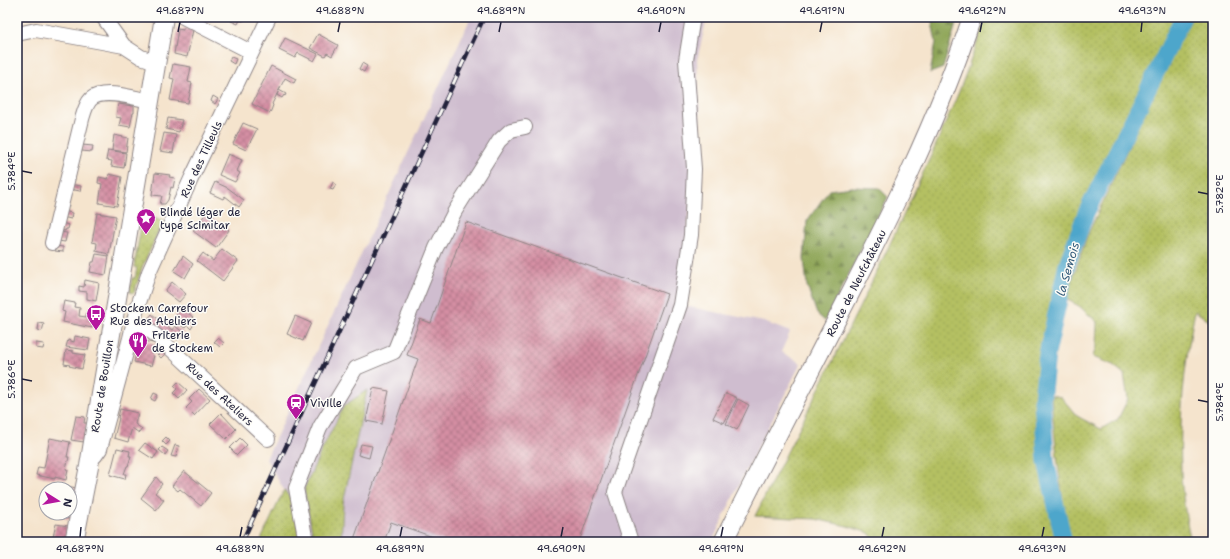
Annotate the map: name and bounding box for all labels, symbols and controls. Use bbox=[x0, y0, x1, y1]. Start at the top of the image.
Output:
text: 49.687°N bbox=[156, 4, 204, 17]
text: 49.688°N bbox=[316, 4, 364, 17]
text: 49.689°N bbox=[477, 4, 525, 17]
text: 49.690°N bbox=[637, 4, 685, 17]
text: 49.691°N bbox=[799, 4, 845, 17]
text: 49.692°N bbox=[958, 4, 1006, 17]
text: 49.693°N bbox=[1118, 4, 1166, 17]
street label: Rue des Tilleuls bbox=[177, 118, 226, 200]
text: 5.784°E bbox=[5, 151, 18, 191]
text: 5.782°E bbox=[1213, 175, 1226, 213]
place label: Blindé léger de type Scimitar bbox=[160, 205, 241, 233]
place icon: Blindé léger de type Scimitar bbox=[135, 207, 157, 235]
street label: Route de Neufchâteau bbox=[823, 227, 890, 339]
water label: la Semois bbox=[1053, 240, 1083, 298]
place label: Stockem Carrefour Rue des Ateliers bbox=[110, 301, 208, 329]
bus stop icon: Stockem Carrefour Rue des Ateliers bbox=[85, 303, 107, 331]
place label: Friterie de Stockem bbox=[152, 328, 213, 356]
restaurant icon: Friterie de Stockem bbox=[127, 330, 149, 358]
street label: Route de Bouillon bbox=[88, 338, 117, 434]
text: 5.786°E bbox=[5, 359, 18, 399]
street label: Rue des Ateliers bbox=[183, 359, 256, 429]
text: 5.784°E bbox=[1213, 382, 1226, 422]
station icon: Viville bbox=[285, 392, 307, 420]
place label: Viville bbox=[310, 396, 342, 411]
north arrow bbox=[38, 481, 78, 521]
text: N bbox=[59, 497, 76, 509]
text: 49.687°N bbox=[56, 542, 104, 555]
text: 49.688°N bbox=[216, 542, 264, 555]
text: 49.689°N bbox=[376, 542, 424, 555]
text: 49.690°N bbox=[537, 542, 585, 555]
text: 49.691°N bbox=[698, 542, 744, 555]
text: 49.692°N bbox=[858, 542, 906, 555]
text: 49.693°N bbox=[1018, 542, 1066, 555]

